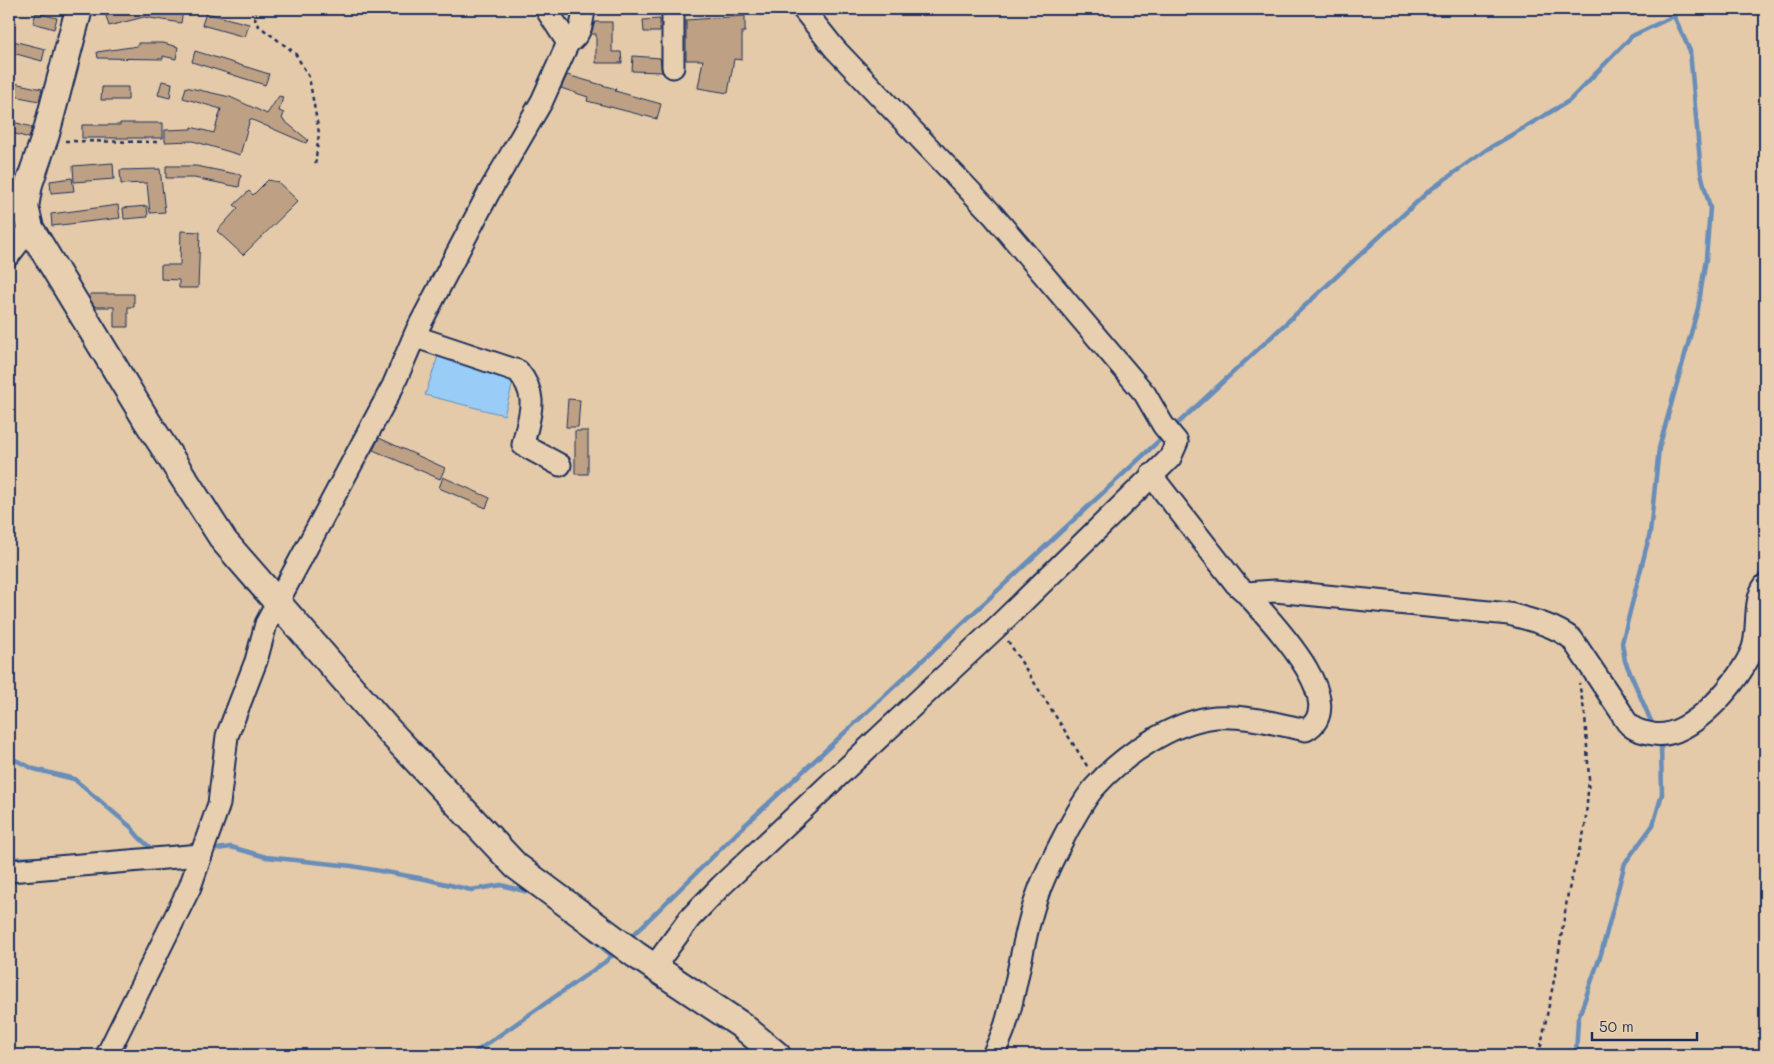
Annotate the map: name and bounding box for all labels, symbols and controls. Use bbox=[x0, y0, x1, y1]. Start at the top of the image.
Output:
scale bar bbox=[1592, 1009, 1696, 1041]
text: 50 m bbox=[1599, 1016, 1634, 1036]

